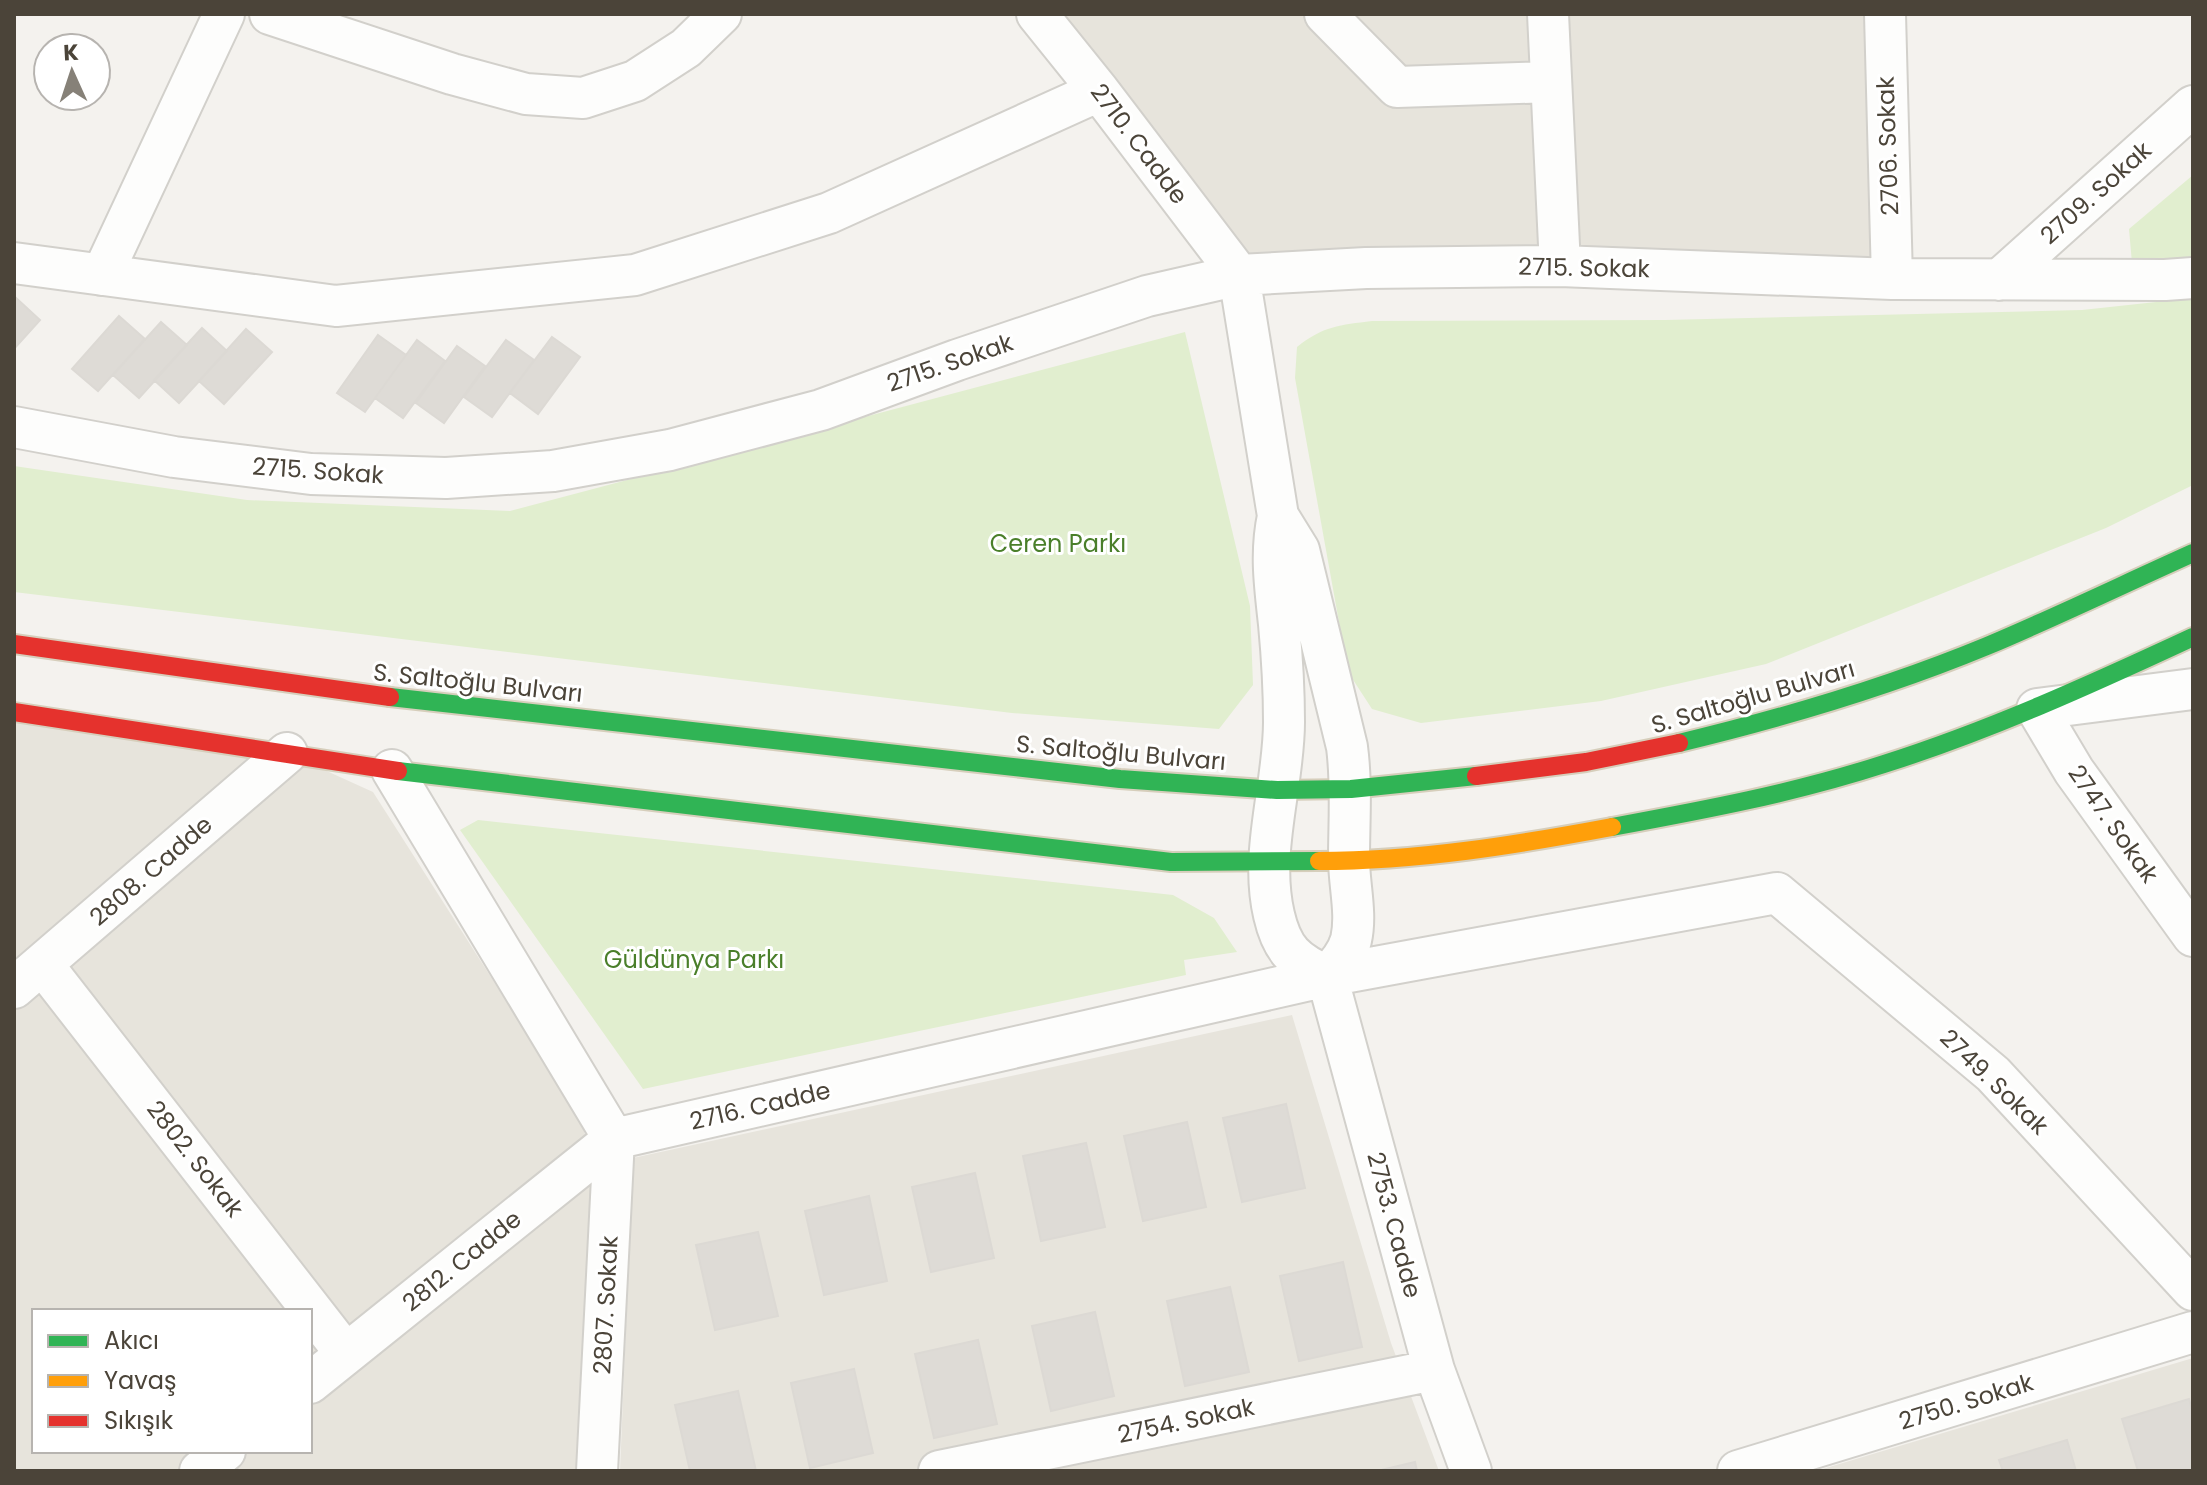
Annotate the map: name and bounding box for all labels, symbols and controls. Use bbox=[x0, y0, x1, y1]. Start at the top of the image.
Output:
north arrow bbox=[32, 32, 112, 112]
text: K bbox=[63, 37, 79, 68]
street label: 2706. Sokak bbox=[1869, 75, 1906, 216]
street label: 2710. Cadde bbox=[1083, 77, 1196, 211]
street label: 2709. Sokak bbox=[2033, 133, 2159, 251]
street label: 2715. Sokak bbox=[1518, 250, 1651, 285]
street label: 2715. Sokak bbox=[882, 325, 1018, 400]
street label: 2715. Sokak bbox=[251, 449, 385, 492]
park label: Ceren Parkı bbox=[990, 527, 1126, 560]
street label: S. Saltoğlu Bulvarı bbox=[1647, 652, 1858, 741]
street label: S. Saltoğlu Bulvarı bbox=[372, 655, 584, 710]
street label: S. Saltoğlu Bulvarı bbox=[1015, 727, 1227, 778]
street label: 2747. Sokak bbox=[2061, 758, 2167, 890]
street label: 2808. Cadde bbox=[82, 808, 219, 933]
park label: Güldünya Parkı bbox=[604, 943, 784, 976]
street label: 2749. Sokak bbox=[1933, 1022, 2056, 1142]
street label: 2716. Cadde bbox=[686, 1073, 833, 1138]
street label: 2802. Sokak bbox=[139, 1094, 252, 1224]
street label: 2753. Cadde bbox=[1359, 1148, 1430, 1301]
street label: 2812. Cadde bbox=[395, 1202, 528, 1319]
street label: 2807. Sokak bbox=[585, 1234, 626, 1375]
legend bbox=[32, 1309, 312, 1453]
text: Akıcı bbox=[104, 1324, 159, 1357]
text: Yavaş bbox=[104, 1364, 176, 1397]
street label: 2750. Sokak bbox=[1895, 1365, 2038, 1438]
street label: 2754. Sokak bbox=[1115, 1390, 1258, 1451]
text: Sıkışık bbox=[104, 1404, 174, 1437]

